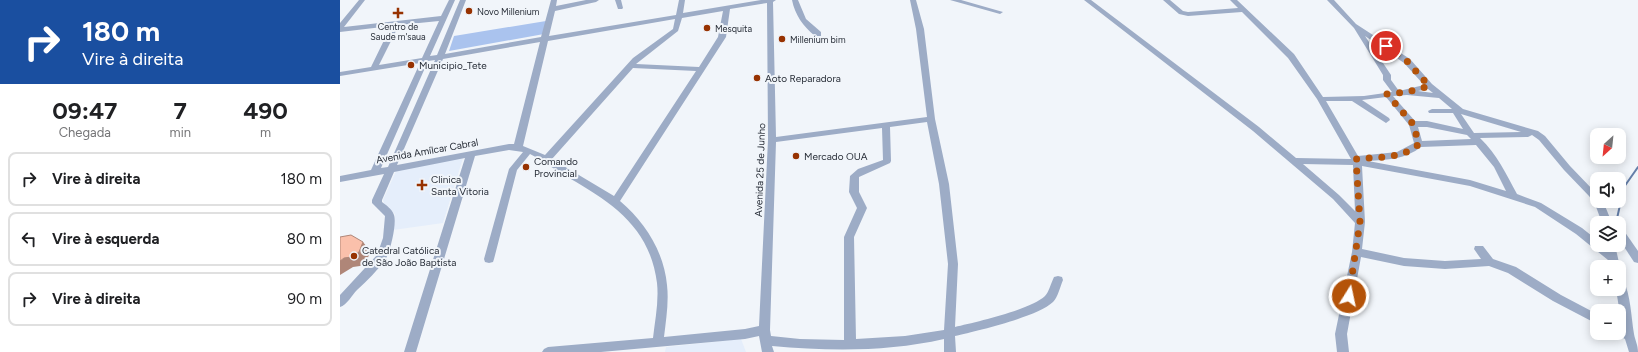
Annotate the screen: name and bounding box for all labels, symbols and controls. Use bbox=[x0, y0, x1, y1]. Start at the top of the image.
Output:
marker: Novo Millenium bbox=[464, 6, 474, 16]
place label: Novo Millenium bbox=[477, 6, 540, 17]
marker: Centro de Saude m'saua bbox=[392, 7, 404, 19]
text: 180 m bbox=[82, 14, 160, 48]
icon: right bbox=[16, 16, 68, 68]
place label: Centro de Saude m'saua bbox=[370, 21, 426, 42]
marker: Mesquita bbox=[702, 23, 712, 33]
place label: Mesquita bbox=[715, 23, 752, 34]
pin bbox=[1369, 29, 1403, 63]
marker: Millenium bim bbox=[777, 34, 787, 44]
place label: Millenium bim bbox=[790, 34, 846, 45]
icon: arrive bbox=[1375, 35, 1397, 57]
text: Vire à direita bbox=[82, 48, 183, 70]
place label: Municipio_Tete bbox=[419, 59, 487, 72]
marker: Municipio_Tete bbox=[406, 60, 416, 70]
place label: Aoto Reparadora bbox=[765, 72, 841, 85]
marker: Aoto Reparadora bbox=[752, 73, 762, 83]
text: 09:47 bbox=[52, 96, 117, 125]
text: 7 bbox=[174, 96, 187, 125]
text: 490 bbox=[243, 96, 288, 125]
street label: Avenida 25 de Junho bbox=[752, 123, 768, 217]
text: Chegada bbox=[59, 125, 111, 140]
text: min bbox=[170, 125, 191, 140]
text: m bbox=[260, 125, 271, 140]
north arrow bbox=[1590, 128, 1626, 164]
map controls bbox=[1590, 128, 1626, 340]
street label: Avenida Amílcar Cabral bbox=[375, 136, 479, 166]
place label: Mercado OUA bbox=[804, 150, 868, 163]
marker: Mercado OUA bbox=[791, 151, 801, 161]
place label: Comando Provincial bbox=[534, 155, 578, 180]
marker: Comando Provincial bbox=[521, 162, 531, 172]
icon: right bbox=[18, 168, 40, 190]
text: Vire à direita bbox=[52, 170, 141, 188]
text: 180 m bbox=[281, 170, 322, 188]
button: sound bbox=[1590, 172, 1626, 208]
place label: Clinica Santa Vitoria bbox=[431, 173, 489, 198]
marker: Clinica Santa Vitoria bbox=[416, 179, 428, 191]
button: layers bbox=[1590, 216, 1626, 252]
icon: left bbox=[18, 228, 40, 250]
text: Vire à esquerda bbox=[52, 230, 159, 248]
text: 80 m bbox=[287, 230, 322, 248]
place label: Catedral Católica de São João Baptista bbox=[362, 244, 456, 269]
marker: Catedral Católica de São João Baptista bbox=[349, 251, 359, 261]
button: + bbox=[1590, 260, 1626, 296]
position arrow bbox=[1328, 275, 1370, 317]
icon: right bbox=[18, 288, 40, 310]
text: Vire à direita bbox=[52, 290, 141, 308]
text: 90 m bbox=[287, 290, 322, 308]
button: − bbox=[1590, 304, 1626, 340]

